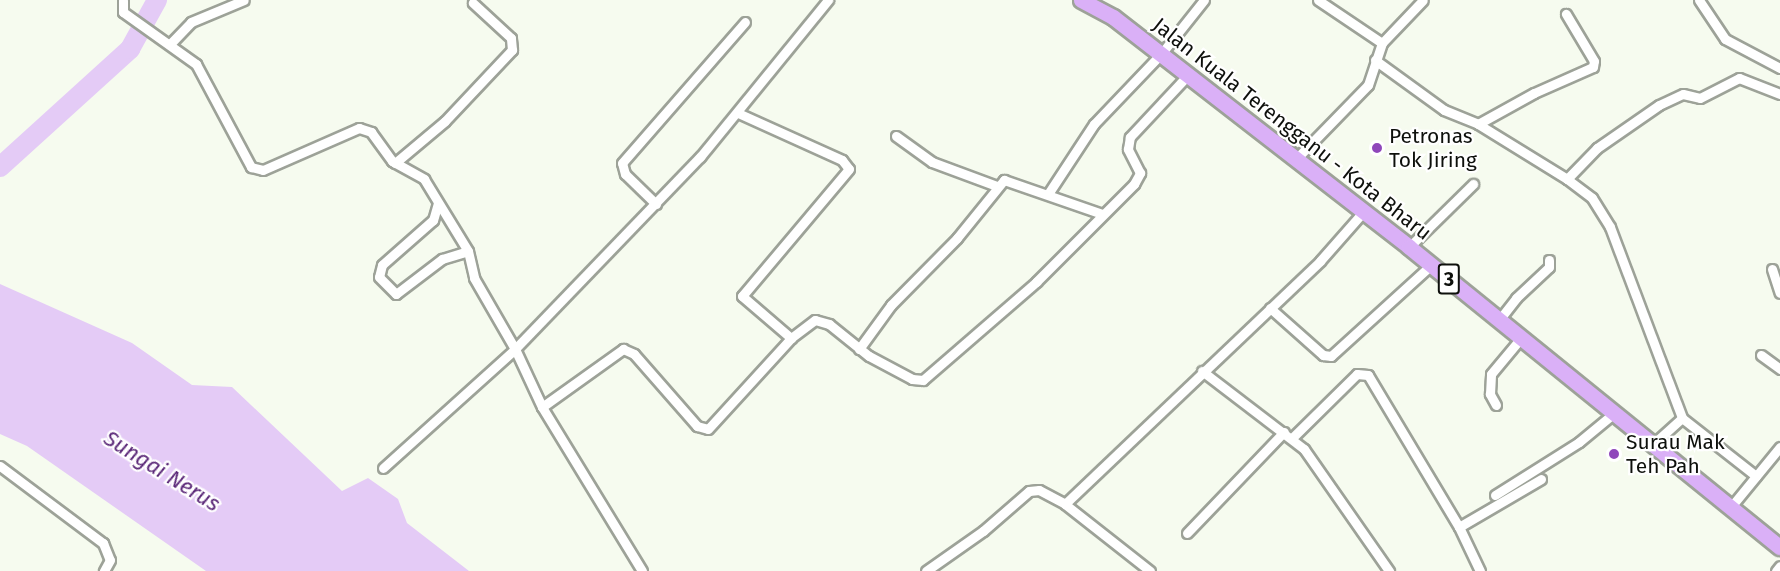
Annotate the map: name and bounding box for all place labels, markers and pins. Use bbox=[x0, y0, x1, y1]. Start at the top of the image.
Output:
place label: Petronas Tok Jiring bbox=[1389, 123, 1477, 173]
marker: Petronas Tok Jiring bbox=[1370, 141, 1384, 155]
place label: Surau Mak Teh Pah bbox=[1626, 429, 1725, 479]
marker: Surau Mak Teh Pah bbox=[1607, 447, 1621, 461]

